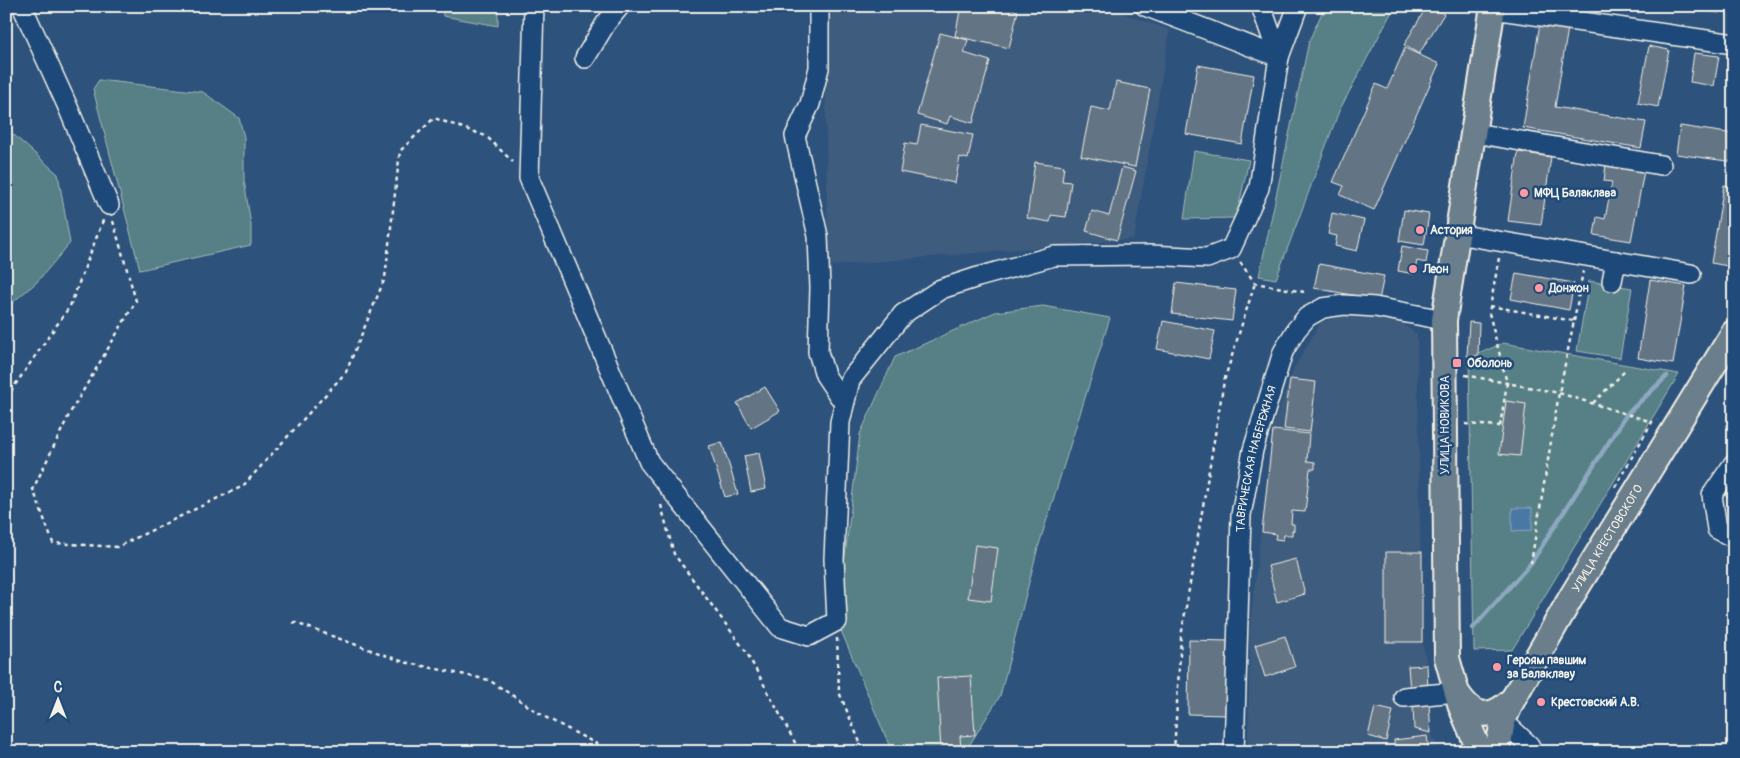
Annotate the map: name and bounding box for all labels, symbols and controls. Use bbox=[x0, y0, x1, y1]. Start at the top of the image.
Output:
place label: МФЦ Балаклава bbox=[1534, 186, 1616, 201]
marker: МФЦ Балаклава bbox=[1518, 187, 1530, 199]
place label: Астория bbox=[1430, 223, 1473, 238]
marker: Астория bbox=[1414, 224, 1426, 236]
place label: Леон bbox=[1422, 262, 1449, 277]
marker: Леон bbox=[1407, 263, 1419, 275]
place label: Донжон bbox=[1548, 281, 1589, 296]
marker: Донжон bbox=[1533, 282, 1545, 294]
place label: Оболонь bbox=[1467, 356, 1513, 371]
marker: Оболонь bbox=[1451, 357, 1463, 369]
street label: УЛИЦА НОВИКОВА bbox=[1438, 375, 1453, 474]
street label: ТАВРИЧЕСКАЯ НАБЕРЕЖНАЯ bbox=[1233, 384, 1280, 532]
street label: УЛИЦА КРЕСТОВСКОГО bbox=[1569, 482, 1647, 595]
place label: Героям павшим за Балаклаву bbox=[1507, 653, 1586, 682]
marker: Героям павшим за Балаклаву bbox=[1491, 661, 1503, 673]
north arrow bbox=[32, 676, 82, 726]
text: С bbox=[54, 679, 63, 696]
place label: Крестовский А.В. bbox=[1551, 695, 1640, 710]
marker: Крестовский А.В. bbox=[1535, 696, 1547, 708]

